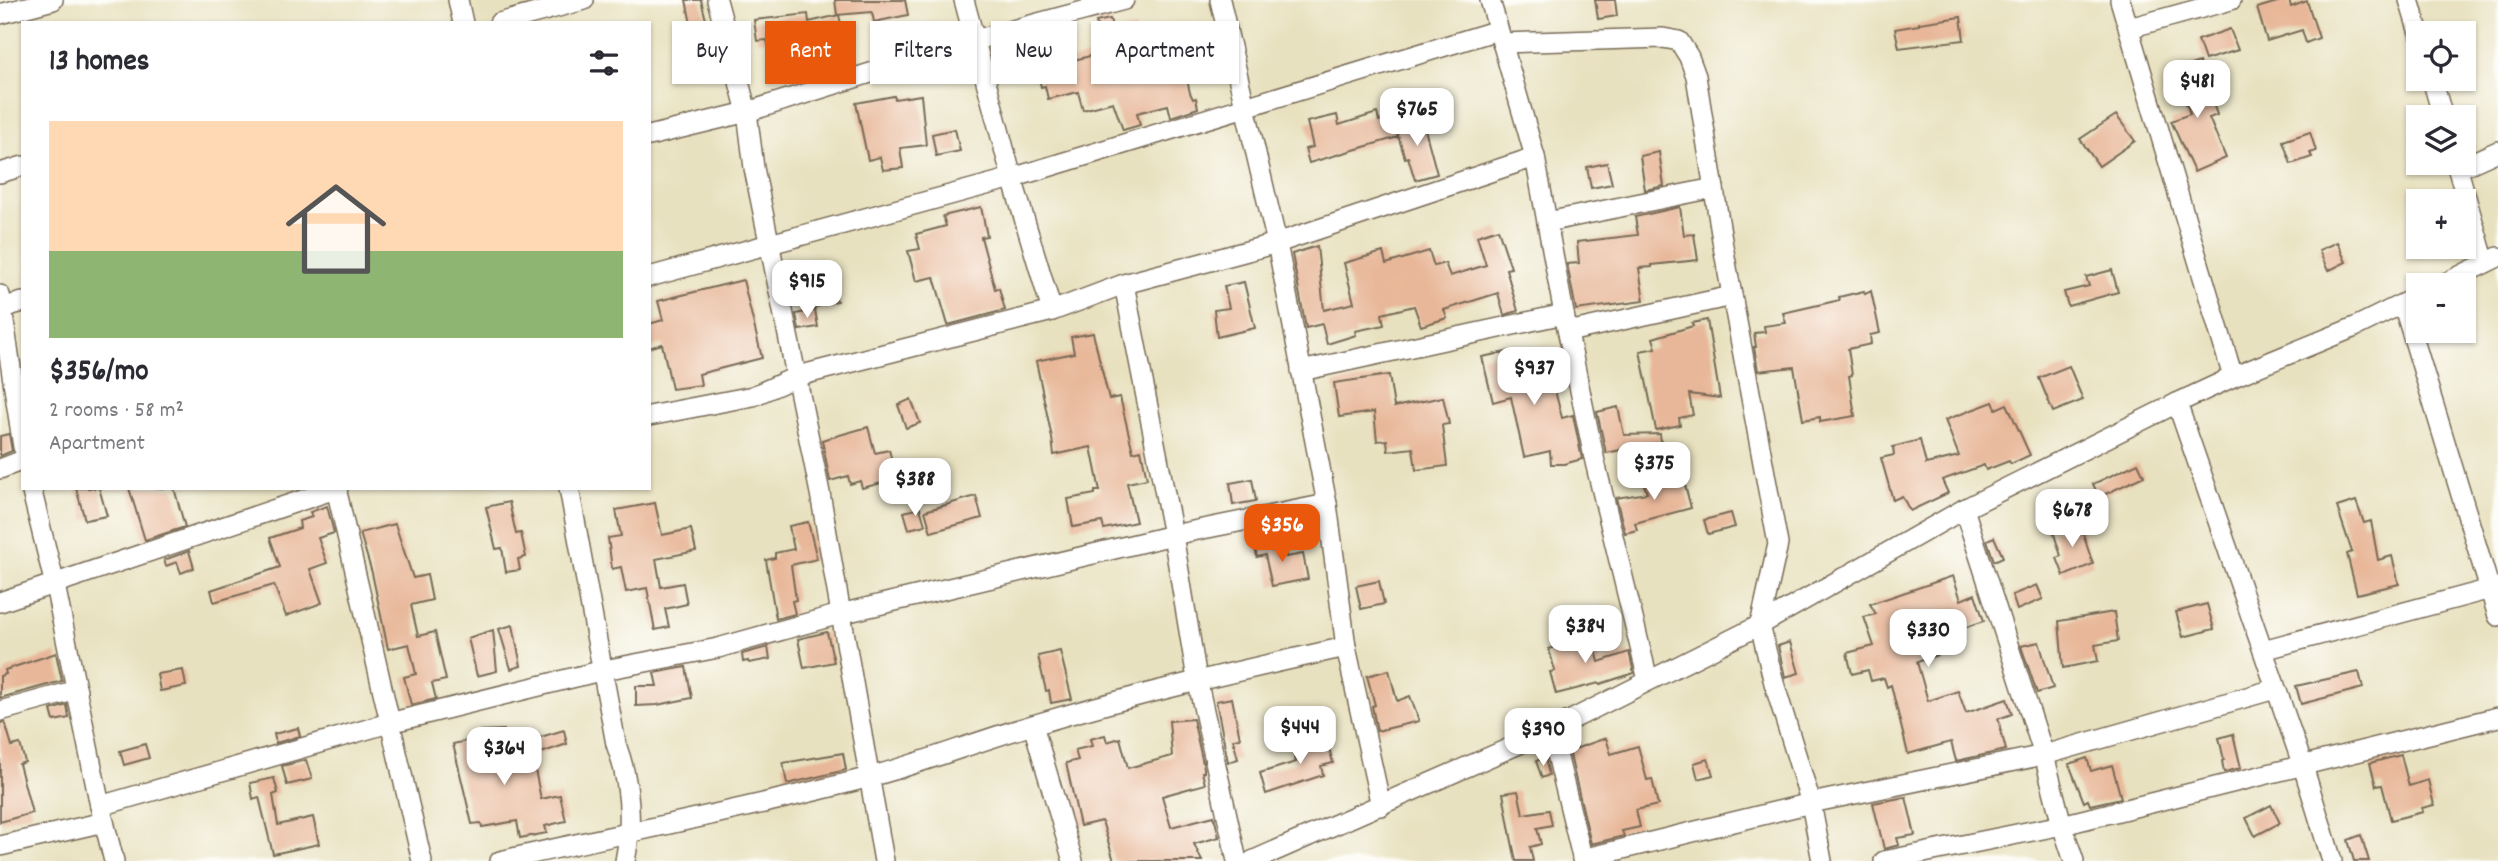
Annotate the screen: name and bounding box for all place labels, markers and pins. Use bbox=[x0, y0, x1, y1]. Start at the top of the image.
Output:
pin: $481 bbox=[2156, 60, 2238, 120]
pin: $765 bbox=[1376, 88, 1458, 148]
pin: $915 bbox=[766, 260, 848, 320]
pin: $937 bbox=[1493, 348, 1575, 407]
pin: $375 bbox=[1613, 442, 1695, 502]
pin: $388 bbox=[874, 458, 956, 518]
pin: $678 bbox=[2031, 490, 2113, 549]
pin: $356 bbox=[1241, 504, 1323, 564]
pin: $384 bbox=[1544, 606, 1626, 665]
pin: $330 bbox=[1887, 610, 1969, 669]
pin: $444 bbox=[1259, 706, 1341, 766]
pin: $390 bbox=[1502, 708, 1584, 768]
pin: $364 bbox=[463, 728, 545, 787]

